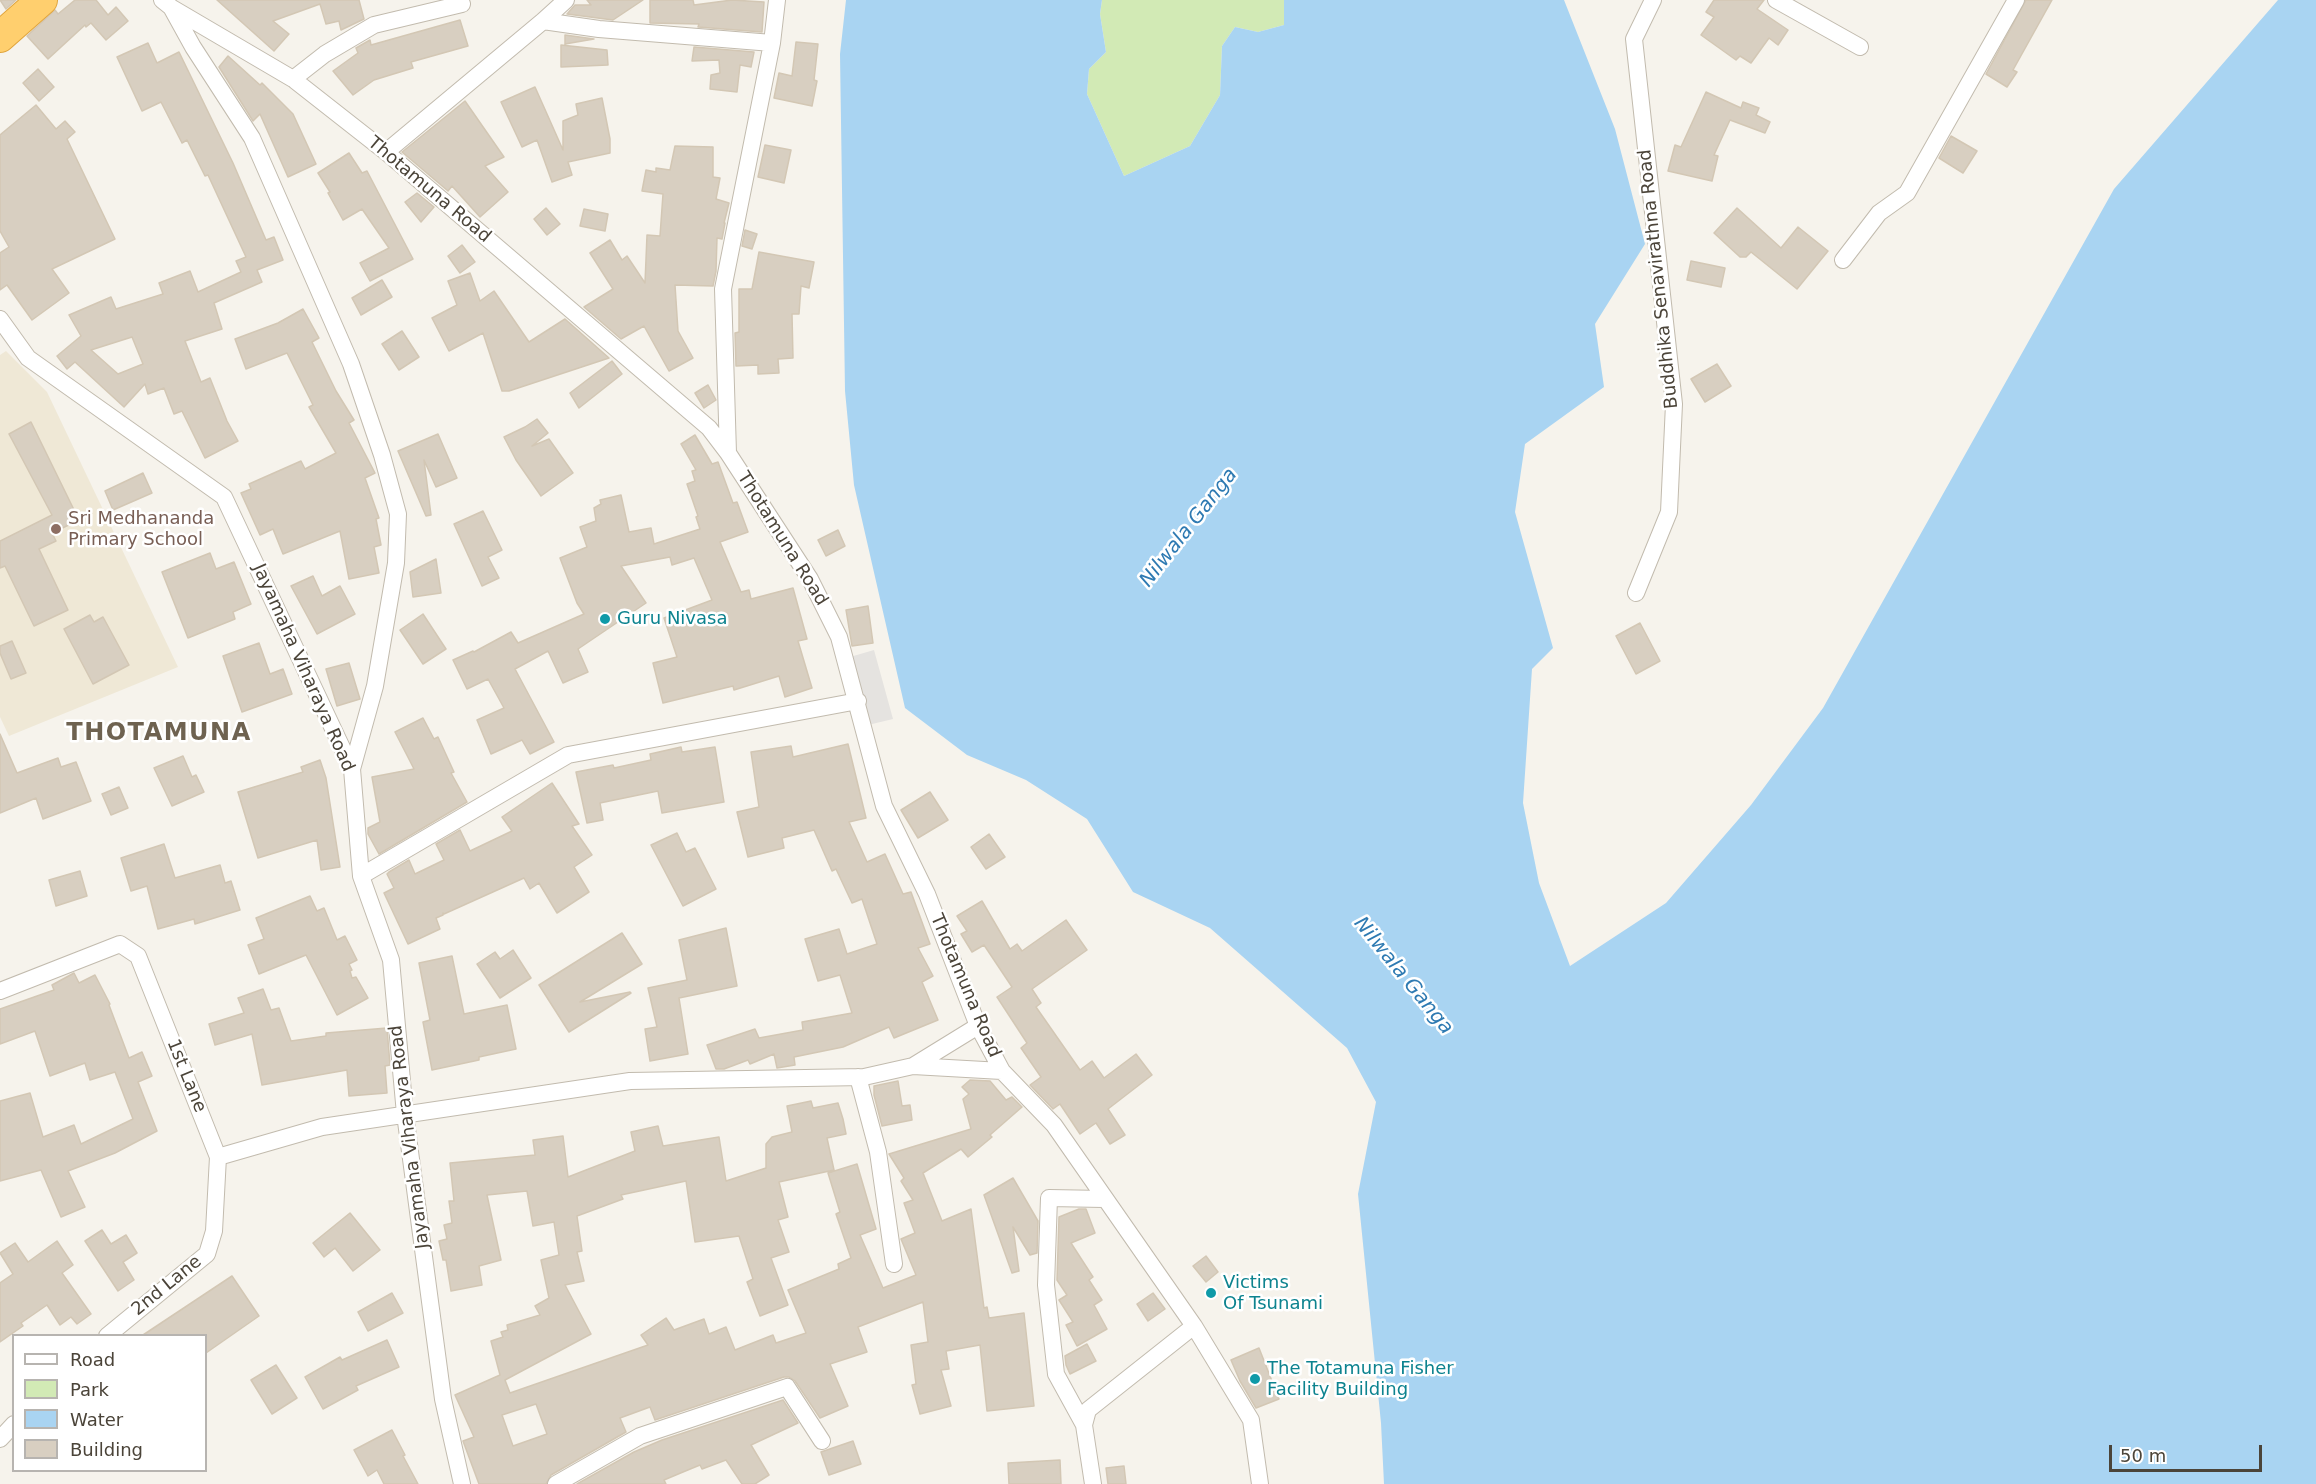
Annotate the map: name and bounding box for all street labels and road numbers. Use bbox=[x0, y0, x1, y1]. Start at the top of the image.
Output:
street label: Thotamuna Road bbox=[363, 132, 495, 248]
street label: Buddhika Senavirathna Road bbox=[1635, 148, 1683, 410]
street label: Thotamuna Road bbox=[732, 468, 832, 610]
street label: Jayamaha Viharaya Road bbox=[247, 561, 359, 775]
street label: Thotamuna Road bbox=[925, 911, 1005, 1061]
street label: Jayamaha Viharaya Road bbox=[386, 1024, 434, 1250]
street label: 1st Lane bbox=[162, 1036, 210, 1116]
street label: 2nd Lane bbox=[128, 1251, 206, 1321]

